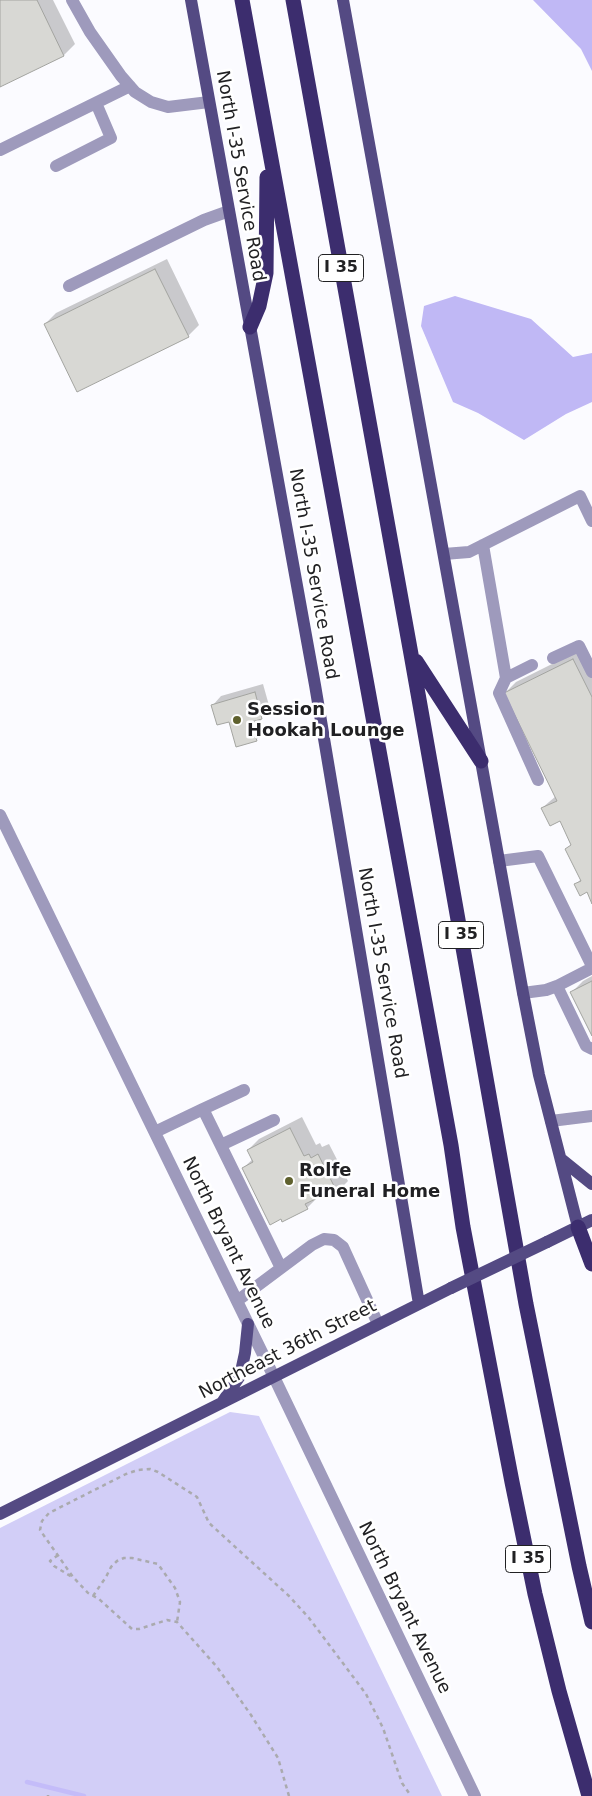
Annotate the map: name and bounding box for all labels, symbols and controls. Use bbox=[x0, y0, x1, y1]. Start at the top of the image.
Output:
street label: North I-35 Service Road bbox=[211, 69, 269, 283]
road number: I 35 bbox=[318, 254, 364, 282]
street label: North I-35 Service Road bbox=[284, 467, 342, 681]
place label: Session Hookah Lounge bbox=[247, 699, 405, 742]
marker: Session Hookah Lounge bbox=[231, 714, 243, 726]
street label: North I-35 Service Road bbox=[353, 866, 411, 1080]
road number: I 35 bbox=[438, 922, 484, 948]
street label: North Bryant Avenue bbox=[177, 1154, 279, 1332]
place label: Rolfe Funeral Home bbox=[299, 1160, 440, 1202]
marker: Rolfe Funeral Home bbox=[283, 1175, 295, 1187]
street label: Northeast 36th Street bbox=[196, 1296, 380, 1404]
street label: North Bryant Avenue bbox=[353, 1519, 455, 1697]
road number: I 35 bbox=[506, 1546, 550, 1572]

